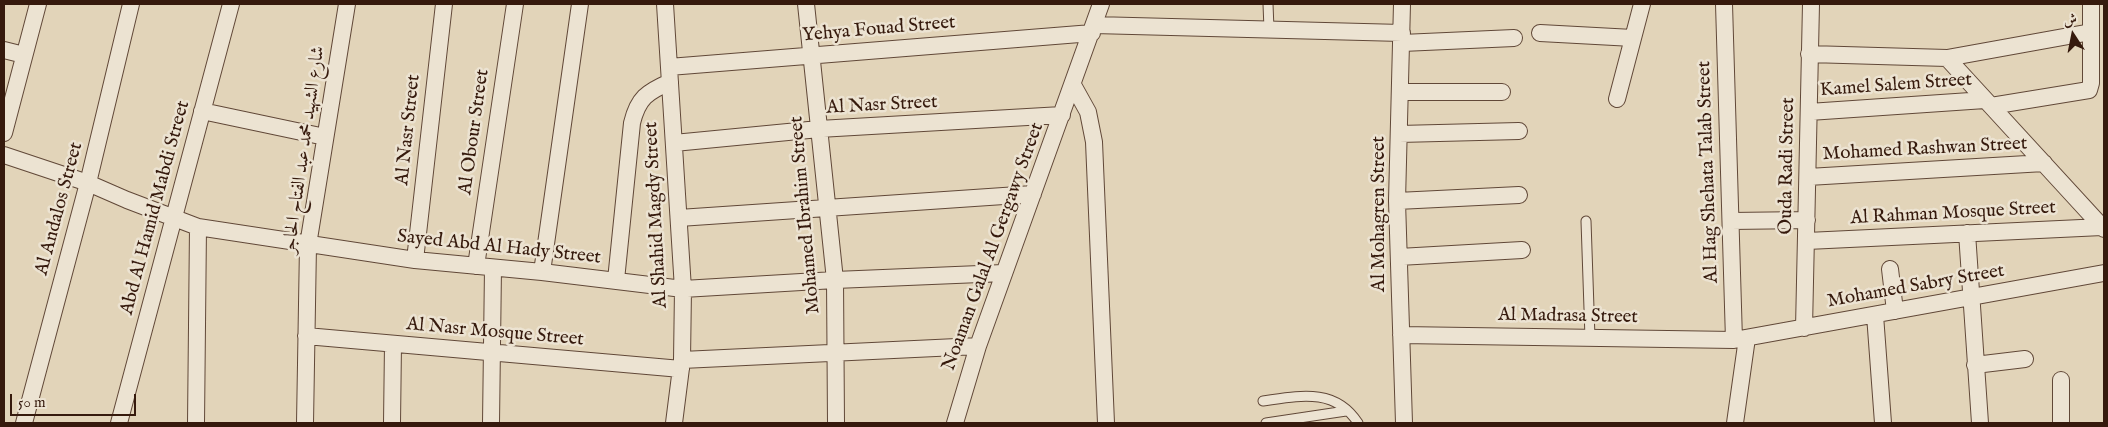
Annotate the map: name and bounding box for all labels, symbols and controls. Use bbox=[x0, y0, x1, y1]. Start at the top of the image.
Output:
north arrow bbox=[2048, 10, 2098, 60]
text: ش bbox=[2062, 10, 2079, 30]
street label: Yehya Fouad Street bbox=[802, 12, 956, 48]
street label: شارع الشهيد محمد عبد الفتاح الحاجر bbox=[279, 45, 331, 255]
street label: Al Hag Shehata Talab Street bbox=[1694, 60, 1724, 284]
street label: Al Obour Street bbox=[455, 68, 495, 196]
street label: Kamel Salem Street bbox=[1819, 69, 1973, 103]
street label: Al Nasr Street bbox=[392, 73, 426, 187]
street label: Al Nasr Street bbox=[826, 92, 938, 120]
street label: Ouda Radi Street bbox=[1775, 97, 1801, 235]
street label: Abd Al Hamid Mabdi Street bbox=[116, 98, 196, 318]
street label: Mohamed Ibrahim Street bbox=[786, 115, 826, 315]
street label: Noaman Galal Al Gergawy Street bbox=[938, 120, 1050, 374]
street label: Al Shahid Magdy Street bbox=[641, 121, 673, 309]
street label: Mohamed Rashwan Street bbox=[1822, 133, 2028, 167]
street label: Al Mohagren Street bbox=[1369, 136, 1391, 292]
street label: Al Andalos Street bbox=[31, 140, 89, 278]
street label: Al Rahman Mosque Street bbox=[1850, 197, 2056, 231]
street label: Sayed Abd Al Hady Street bbox=[396, 226, 602, 270]
street label: Mohamed Sabry Street bbox=[1826, 260, 2006, 314]
street label: Al Madrasa Street bbox=[1498, 304, 1638, 330]
street label: Al Nasr Mosque Street bbox=[405, 314, 585, 352]
scale bar bbox=[12, 384, 139, 416]
text: 50 m bbox=[18, 393, 46, 412]

